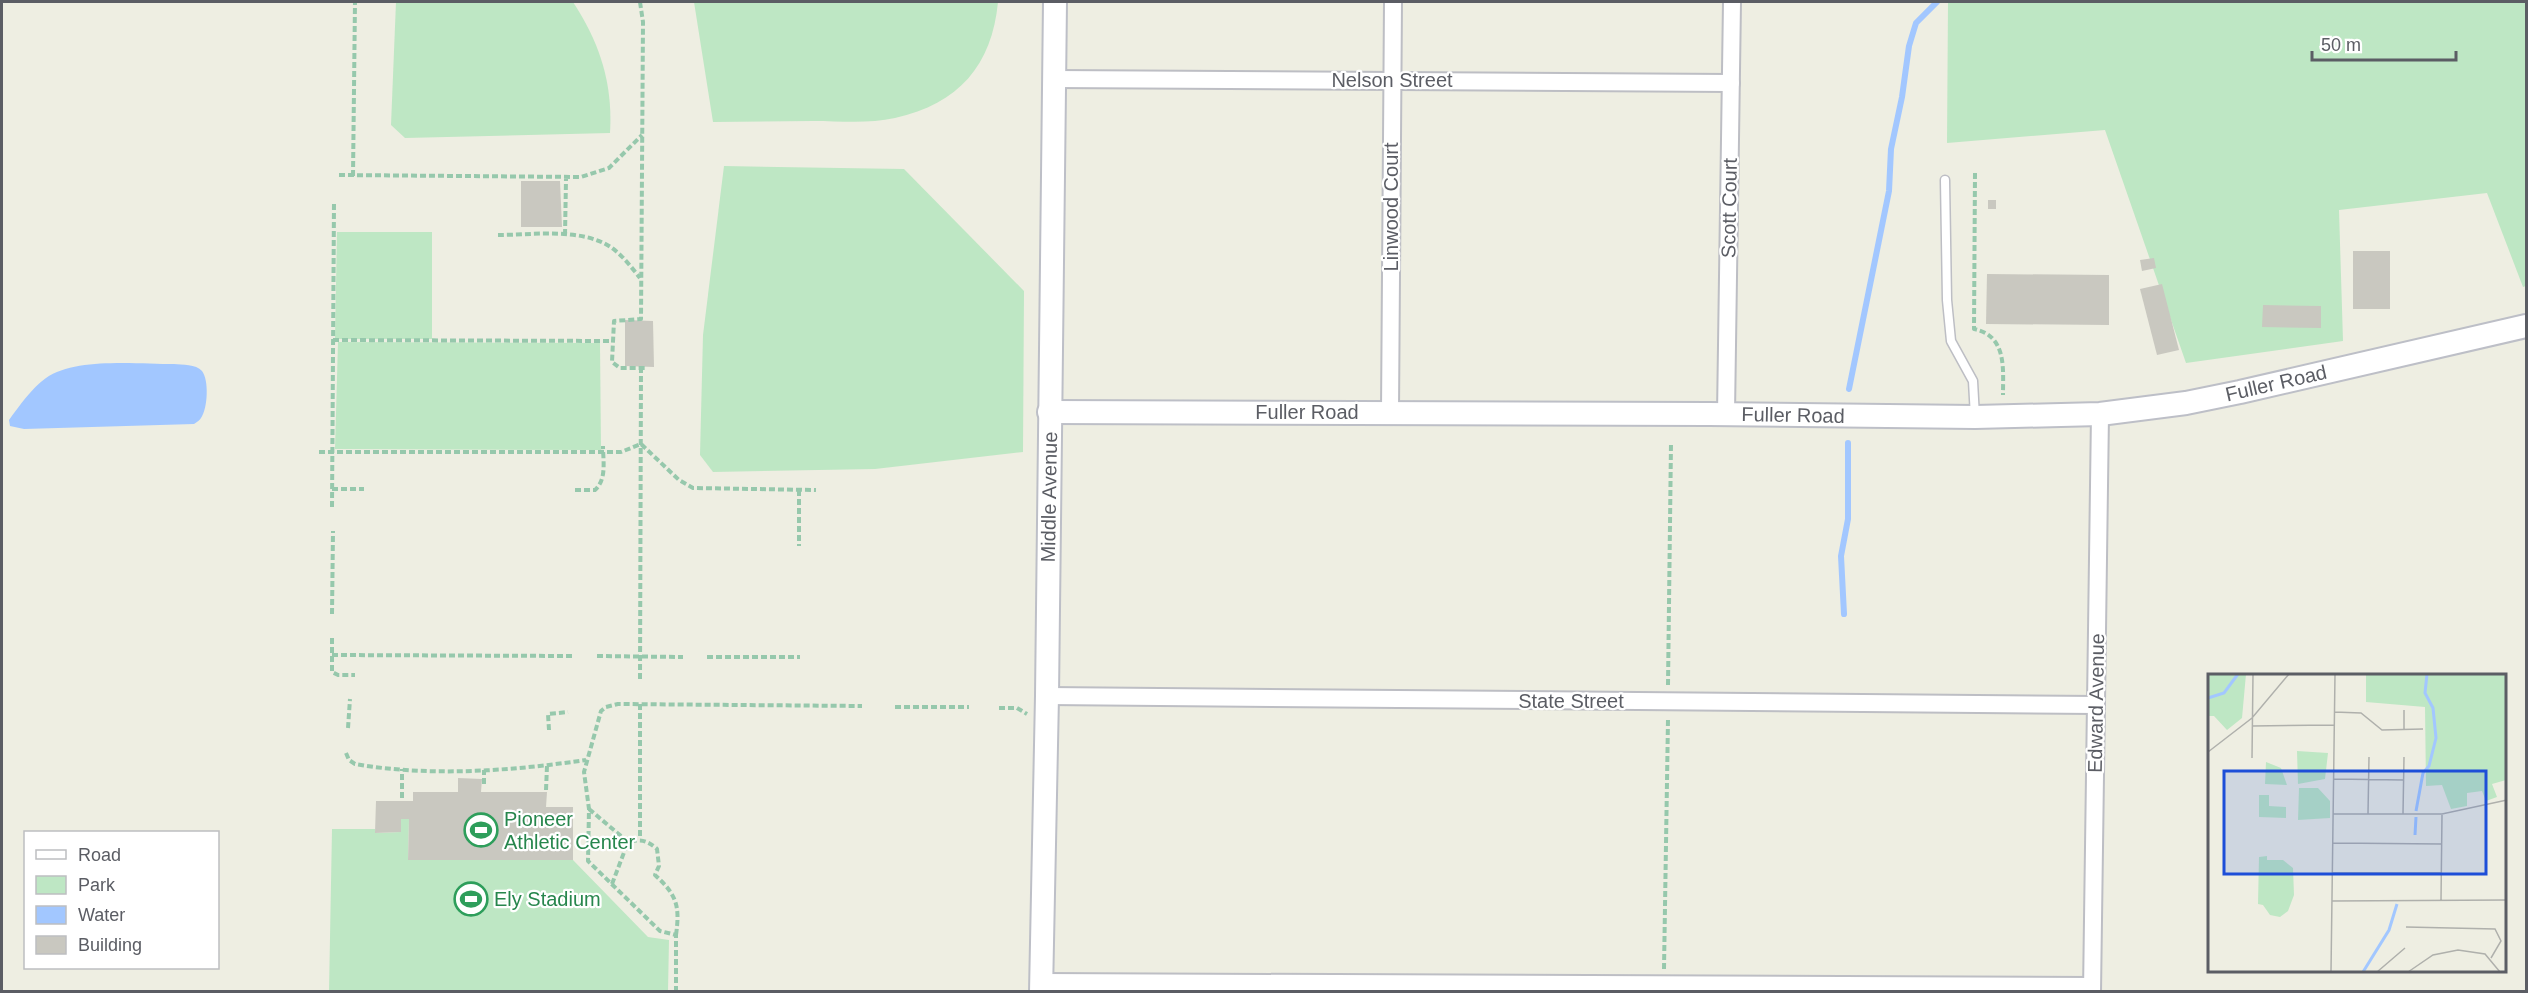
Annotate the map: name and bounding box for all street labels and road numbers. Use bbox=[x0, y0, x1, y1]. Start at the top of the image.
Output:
street label: Nelson Street bbox=[1331, 69, 1453, 91]
street label: Linwood Court bbox=[1380, 142, 1402, 271]
street label: Scott Court bbox=[1717, 157, 1741, 258]
street label: Fuller Road bbox=[2223, 361, 2329, 405]
street label: Fuller Road bbox=[1255, 401, 1359, 423]
street label: Fuller Road bbox=[1741, 403, 1845, 427]
street label: Middle Avenue bbox=[1037, 431, 1061, 563]
street label: Edward Avenue bbox=[2084, 633, 2108, 773]
street label: State Street bbox=[1518, 690, 1624, 712]

